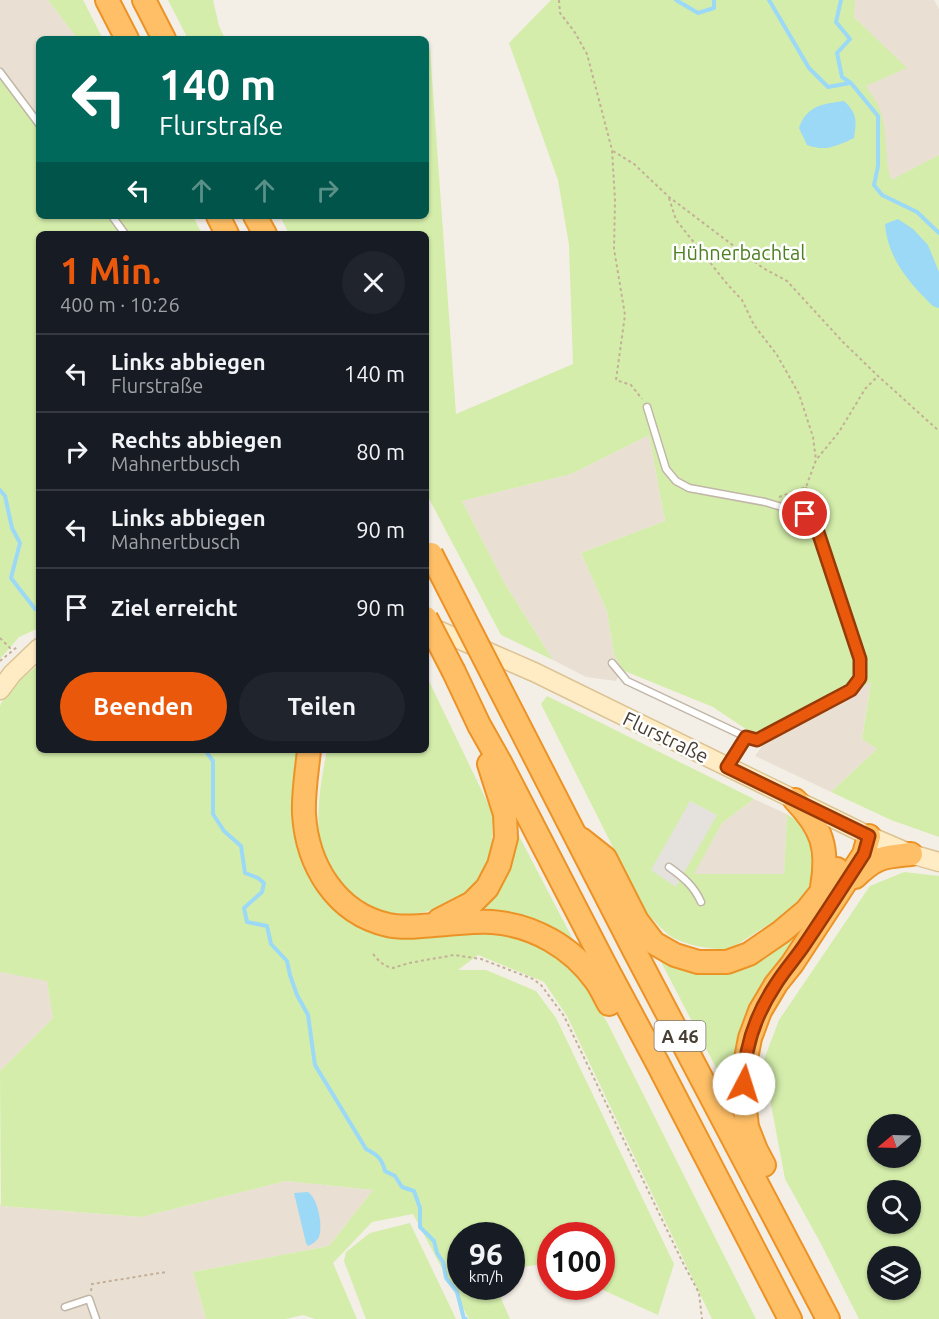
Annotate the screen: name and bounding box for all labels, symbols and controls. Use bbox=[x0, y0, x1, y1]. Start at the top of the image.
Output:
icon: left bbox=[60, 60, 138, 138]
text: 140 m bbox=[159, 61, 276, 108]
text: Flurstraße bbox=[159, 110, 284, 140]
icon: left bbox=[122, 174, 155, 207]
icon: ahead bbox=[185, 174, 218, 207]
icon: ahead bbox=[248, 174, 281, 207]
icon: right bbox=[311, 174, 344, 207]
park label: Hühnerbachtal bbox=[673, 241, 805, 264]
text: 1 Min. bbox=[60, 250, 161, 291]
button: close bbox=[342, 251, 405, 314]
text: 400 m · 10:26 bbox=[60, 293, 180, 316]
text: Links abbiegen bbox=[111, 349, 266, 374]
icon: left bbox=[60, 357, 93, 390]
text: 140 m bbox=[344, 361, 405, 386]
text: Flurstraße bbox=[111, 374, 203, 397]
text: Rechts abbiegen bbox=[111, 427, 282, 452]
icon: right bbox=[60, 435, 93, 468]
text: 80 m bbox=[356, 439, 405, 464]
text: Mahnertbusch bbox=[111, 452, 241, 475]
pin bbox=[779, 488, 830, 539]
icon: arrive bbox=[788, 497, 821, 530]
text: Links abbiegen bbox=[111, 505, 266, 530]
icon: left bbox=[60, 513, 93, 546]
text: 90 m bbox=[356, 517, 405, 542]
text: Mahnertbusch bbox=[111, 530, 241, 553]
icon: arrive bbox=[60, 591, 93, 624]
text: Ziel erreicht bbox=[111, 595, 238, 620]
text: 90 m bbox=[356, 595, 405, 620]
button: Beenden bbox=[60, 672, 227, 741]
button: Teilen bbox=[239, 672, 405, 741]
street label: Flurstraße bbox=[620, 706, 712, 768]
road number: A 46 bbox=[654, 1021, 706, 1051]
position arrow bbox=[712, 1052, 776, 1116]
north arrow bbox=[867, 1114, 921, 1168]
map controls bbox=[867, 1114, 921, 1300]
button: search bbox=[867, 1180, 921, 1234]
speed limit sign: 100 bbox=[537, 1222, 615, 1300]
text: 96 bbox=[469, 1237, 503, 1271]
button: layers bbox=[867, 1246, 921, 1300]
text: km/h bbox=[469, 1268, 503, 1285]

